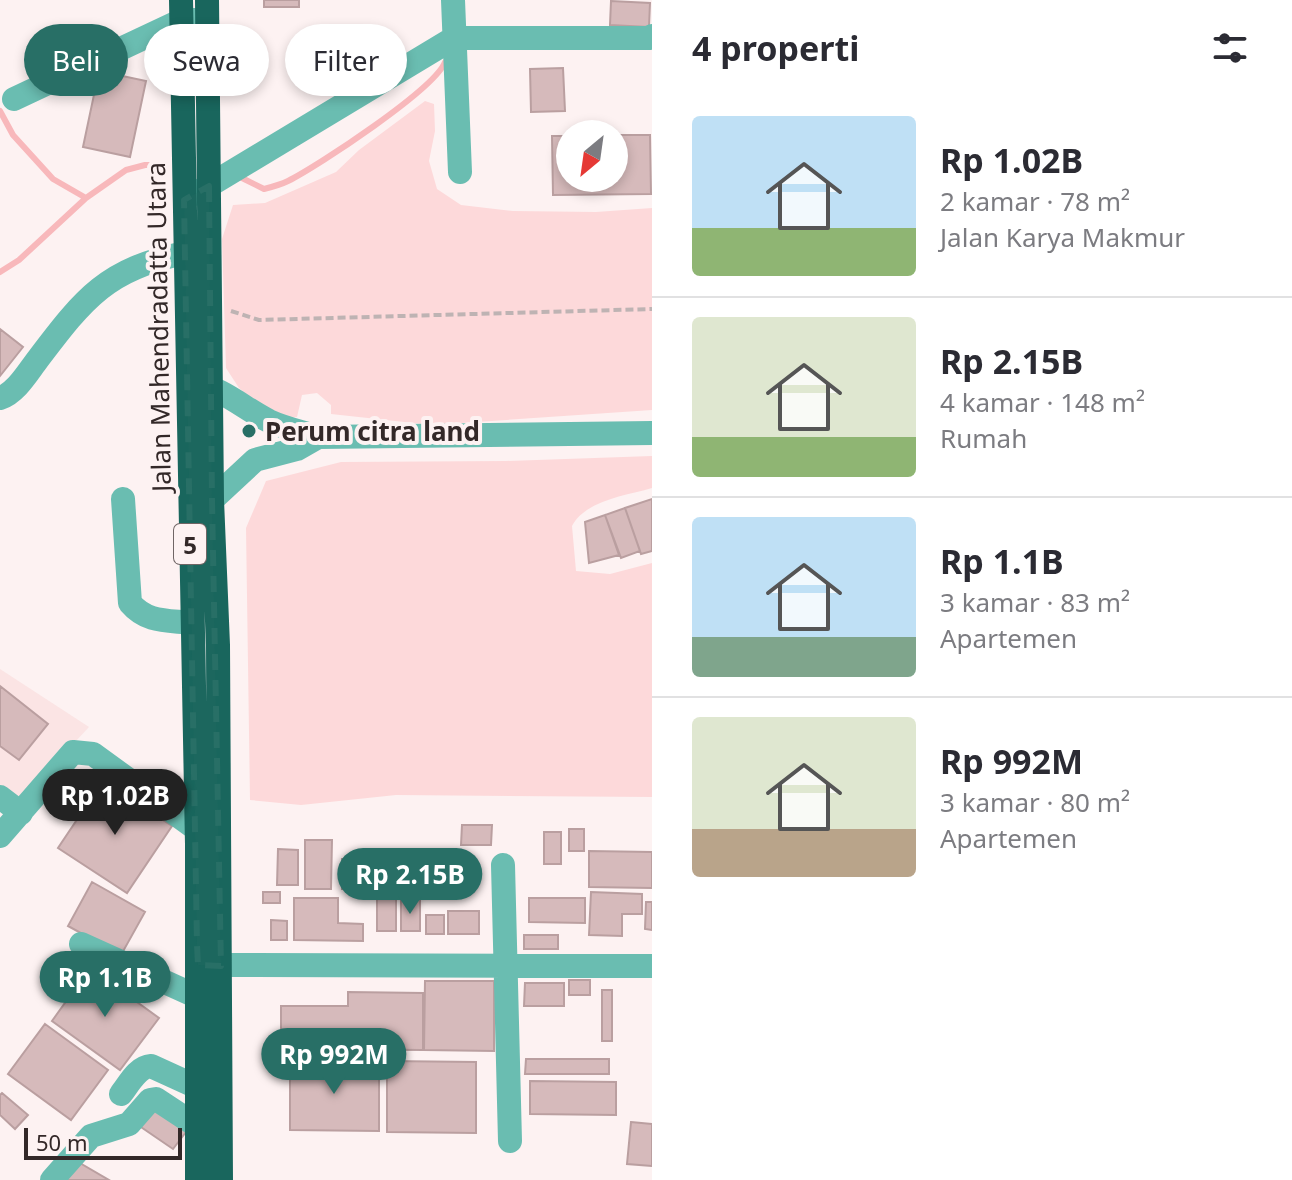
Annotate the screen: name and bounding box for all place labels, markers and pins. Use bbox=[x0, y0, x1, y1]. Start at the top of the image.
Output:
place label: Perum citra land bbox=[265, 413, 480, 449]
marker: Perum citra land bbox=[240, 422, 258, 440]
pin: Rp 1.02B bbox=[32, 769, 198, 837]
pin: Rp 2.15B bbox=[327, 848, 493, 916]
pin: Rp 1.1B bbox=[31, 951, 179, 1019]
pin: Rp 992M bbox=[260, 1028, 408, 1096]

